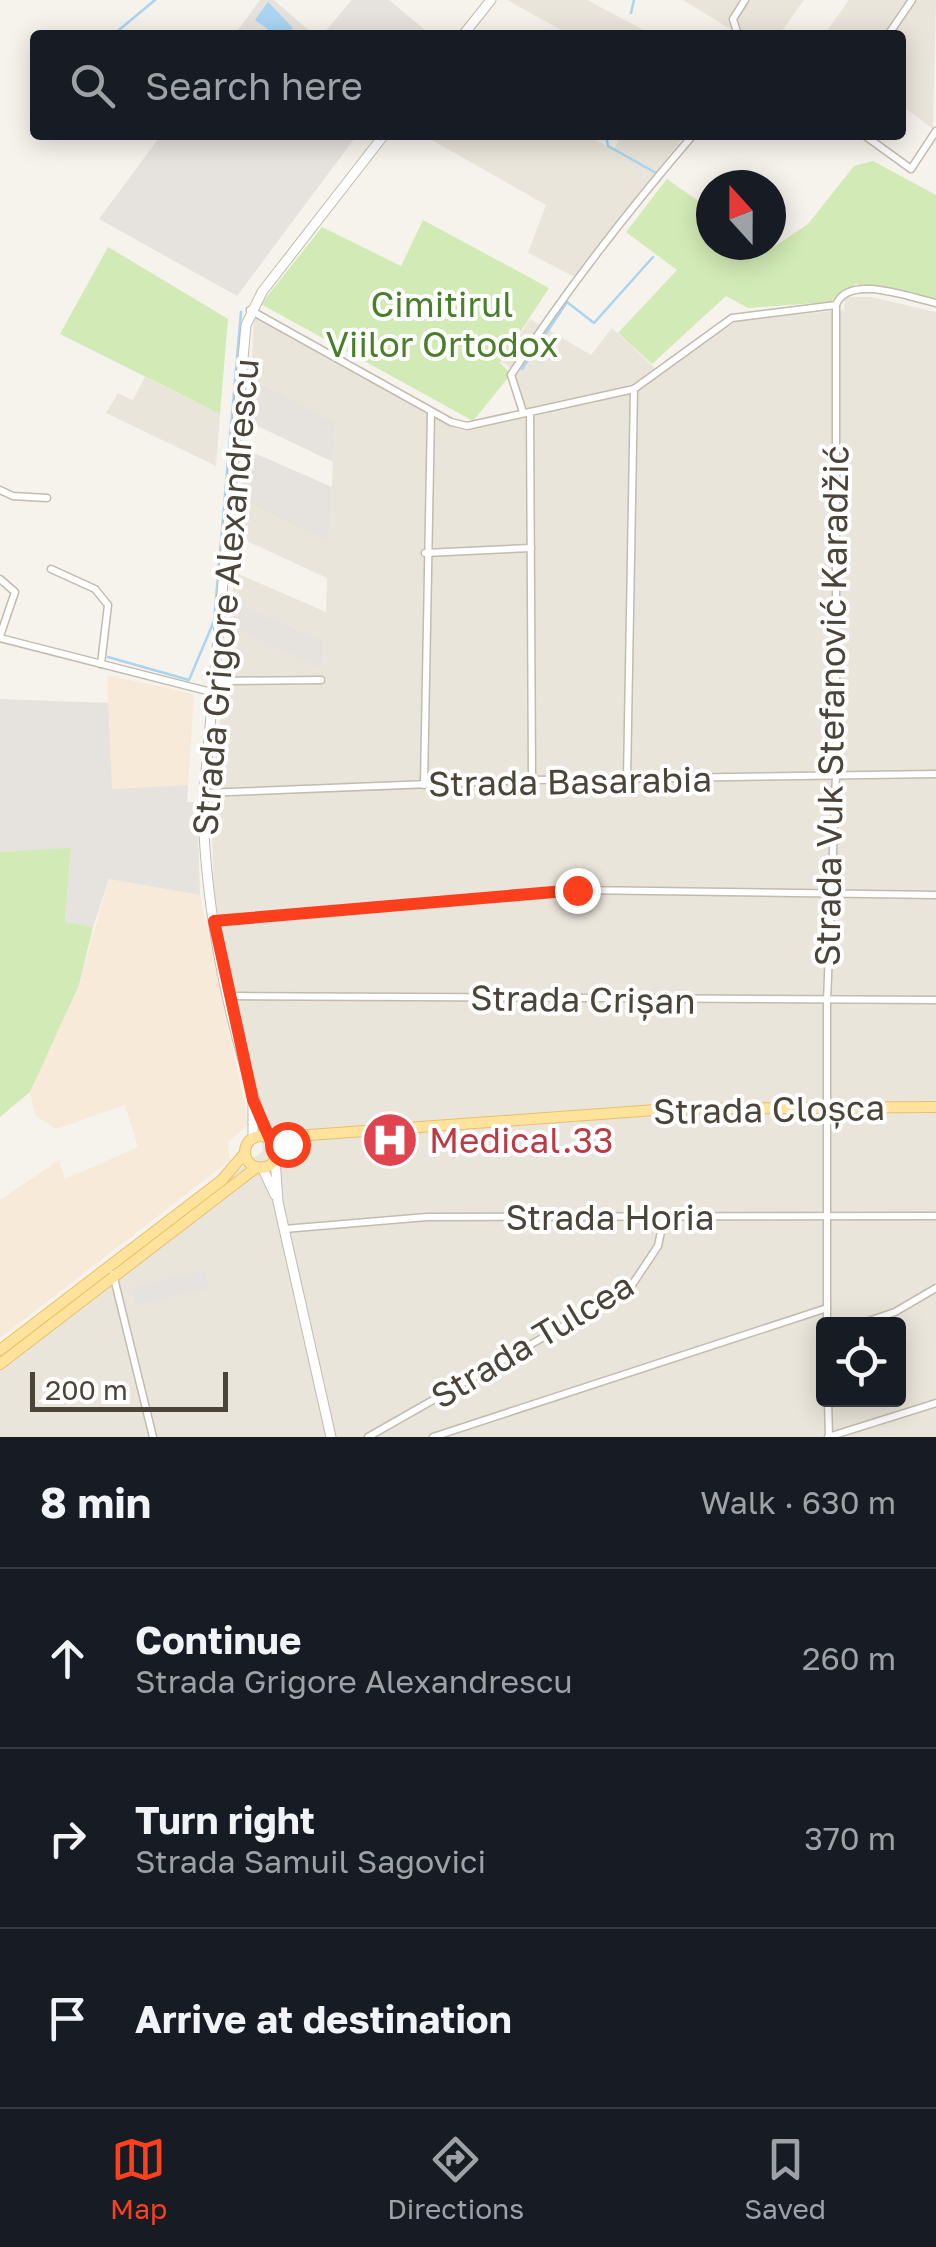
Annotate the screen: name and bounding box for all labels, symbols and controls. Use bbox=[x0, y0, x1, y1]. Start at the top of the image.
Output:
search box bbox=[30, 30, 906, 140]
icon: search bbox=[65, 58, 120, 113]
text: Search here bbox=[145, 63, 363, 108]
north arrow bbox=[696, 170, 786, 260]
park label: Cimitirul Viilor Ortodox bbox=[326, 283, 558, 365]
street label: Strada Grigore Alexandrescu bbox=[183, 357, 267, 837]
street label: Strada Vuk Stefanović Karadžić bbox=[805, 445, 857, 967]
street label: Strada Basarabia bbox=[428, 758, 712, 804]
route end bbox=[555, 868, 601, 914]
street label: Strada Crișan bbox=[470, 976, 696, 1022]
street label: Strada Cloșca bbox=[653, 1086, 885, 1132]
hospital icon: Medical.33 bbox=[360, 1110, 420, 1170]
place label: Medical.33 bbox=[429, 1119, 614, 1161]
route start bbox=[265, 1122, 311, 1168]
street label: Strada Horia bbox=[505, 1196, 715, 1238]
street label: Strada Tulcea bbox=[423, 1263, 641, 1417]
map controls bbox=[816, 1317, 906, 1407]
button: locate bbox=[816, 1317, 906, 1407]
scale bar bbox=[30, 1367, 228, 1412]
text: 200 m bbox=[45, 1373, 128, 1406]
text: 8 min bbox=[40, 1477, 151, 1527]
text: Walk · 630 m bbox=[700, 1483, 896, 1521]
text: Continue bbox=[135, 1617, 301, 1662]
icon: ahead bbox=[40, 1631, 95, 1686]
text: 260 m bbox=[802, 1639, 896, 1677]
text: Strada Grigore Alexandrescu bbox=[135, 1662, 573, 1700]
text: Turn right bbox=[135, 1797, 315, 1842]
icon: right bbox=[40, 1811, 95, 1866]
text: 370 m bbox=[804, 1819, 896, 1857]
text: Strada Samuil Sagovici bbox=[135, 1842, 486, 1880]
icon: arrive bbox=[40, 1991, 95, 2046]
text: Arrive at destination bbox=[135, 1996, 512, 2041]
tab: Map bbox=[110, 2132, 167, 2225]
tab: Directions bbox=[387, 2132, 524, 2225]
tab: Saved bbox=[744, 2132, 826, 2225]

